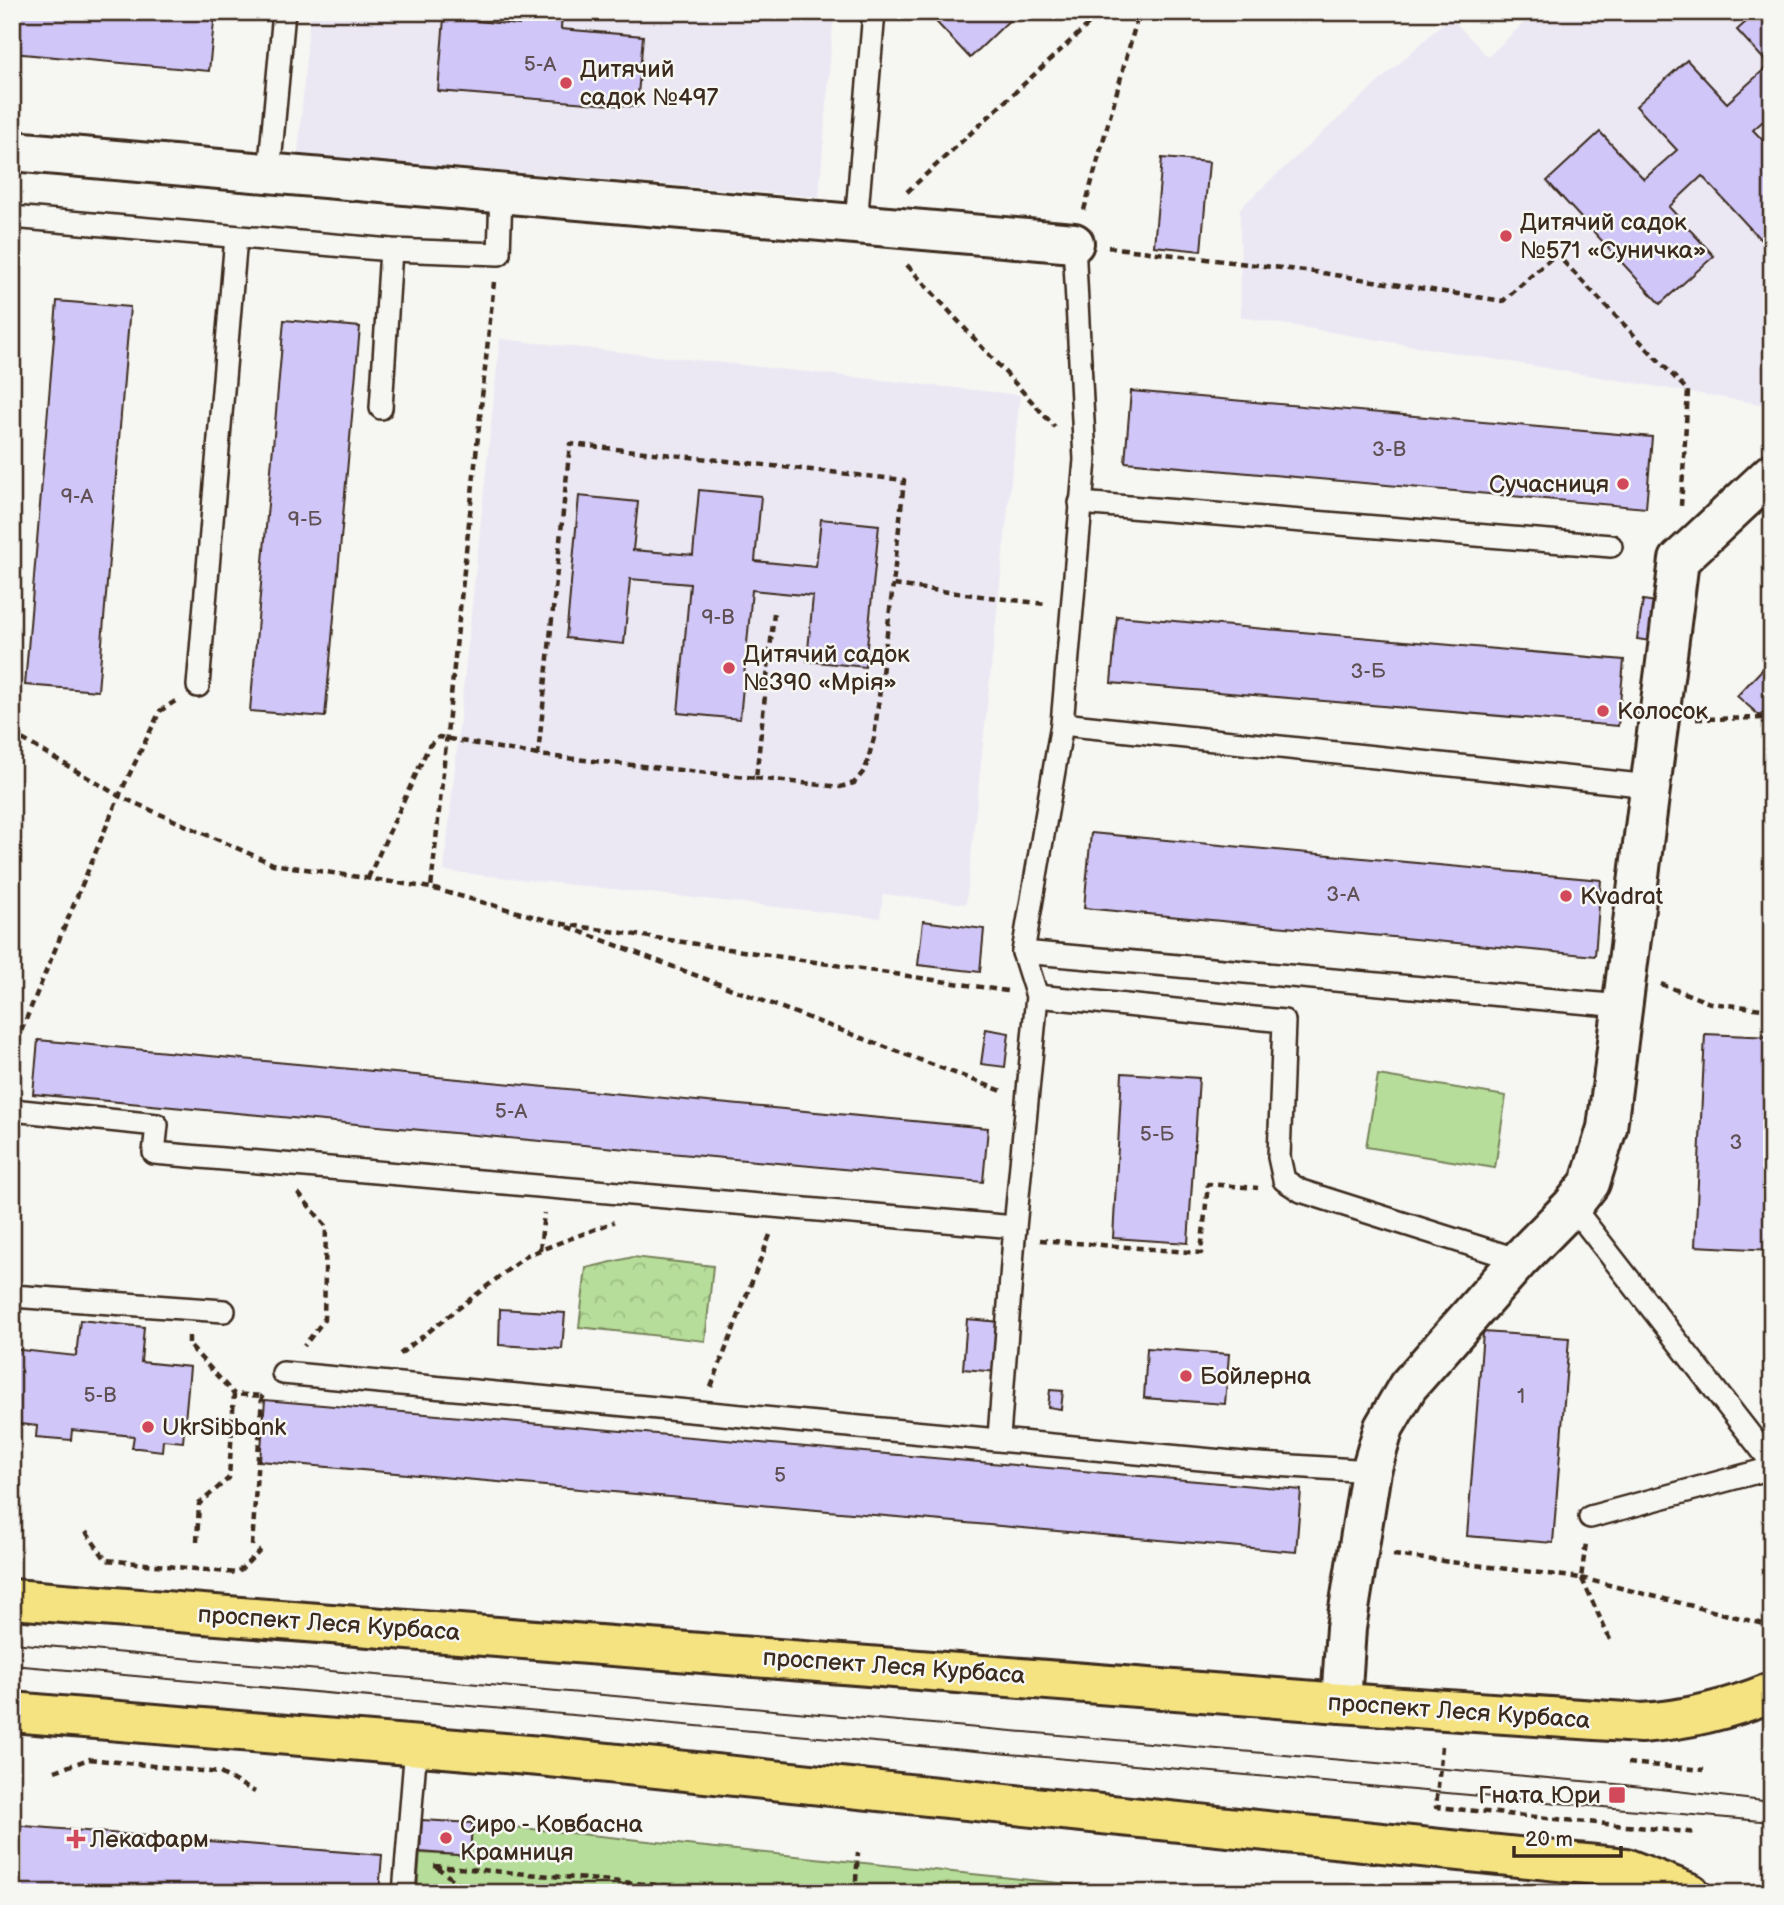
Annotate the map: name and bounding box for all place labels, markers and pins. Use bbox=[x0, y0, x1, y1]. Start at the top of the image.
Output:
place label: Дитячий садок №497 bbox=[580, 55, 719, 112]
marker: Дитячий садок №497 bbox=[558, 75, 574, 91]
place label: Дитячий садок №571 «Суничка» bbox=[1520, 208, 1706, 265]
marker: Дитячий садок №571 «Суничка» bbox=[1498, 228, 1514, 244]
place label: Сучасниця bbox=[1489, 470, 1609, 499]
marker: Сучасниця bbox=[1615, 476, 1631, 492]
place label: Дитячий садок №390 «Мрія» bbox=[743, 640, 910, 697]
marker: Дитячий садок №390 «Мрія» bbox=[721, 660, 737, 676]
place label: Колосок bbox=[1617, 697, 1708, 726]
marker: Колосок bbox=[1595, 703, 1611, 719]
place label: Kvadrat bbox=[1580, 882, 1664, 911]
marker: Kvadrat bbox=[1558, 888, 1574, 904]
place label: Бойлерна bbox=[1200, 1362, 1311, 1391]
marker: Бойлерна bbox=[1178, 1368, 1194, 1384]
place label: UkrSibbank bbox=[162, 1413, 286, 1442]
marker: UkrSibbank bbox=[140, 1419, 156, 1435]
place label: Гната Юри bbox=[1478, 1781, 1601, 1810]
marker: Гната Юри bbox=[1607, 1785, 1627, 1805]
place label: Сиро - Ковбасна Крамниця bbox=[460, 1810, 643, 1867]
place label: Лекафарм bbox=[89, 1825, 209, 1854]
marker: Сиро - Ковбасна Крамниця bbox=[438, 1830, 454, 1846]
marker: Лекафарм bbox=[68, 1831, 84, 1847]

